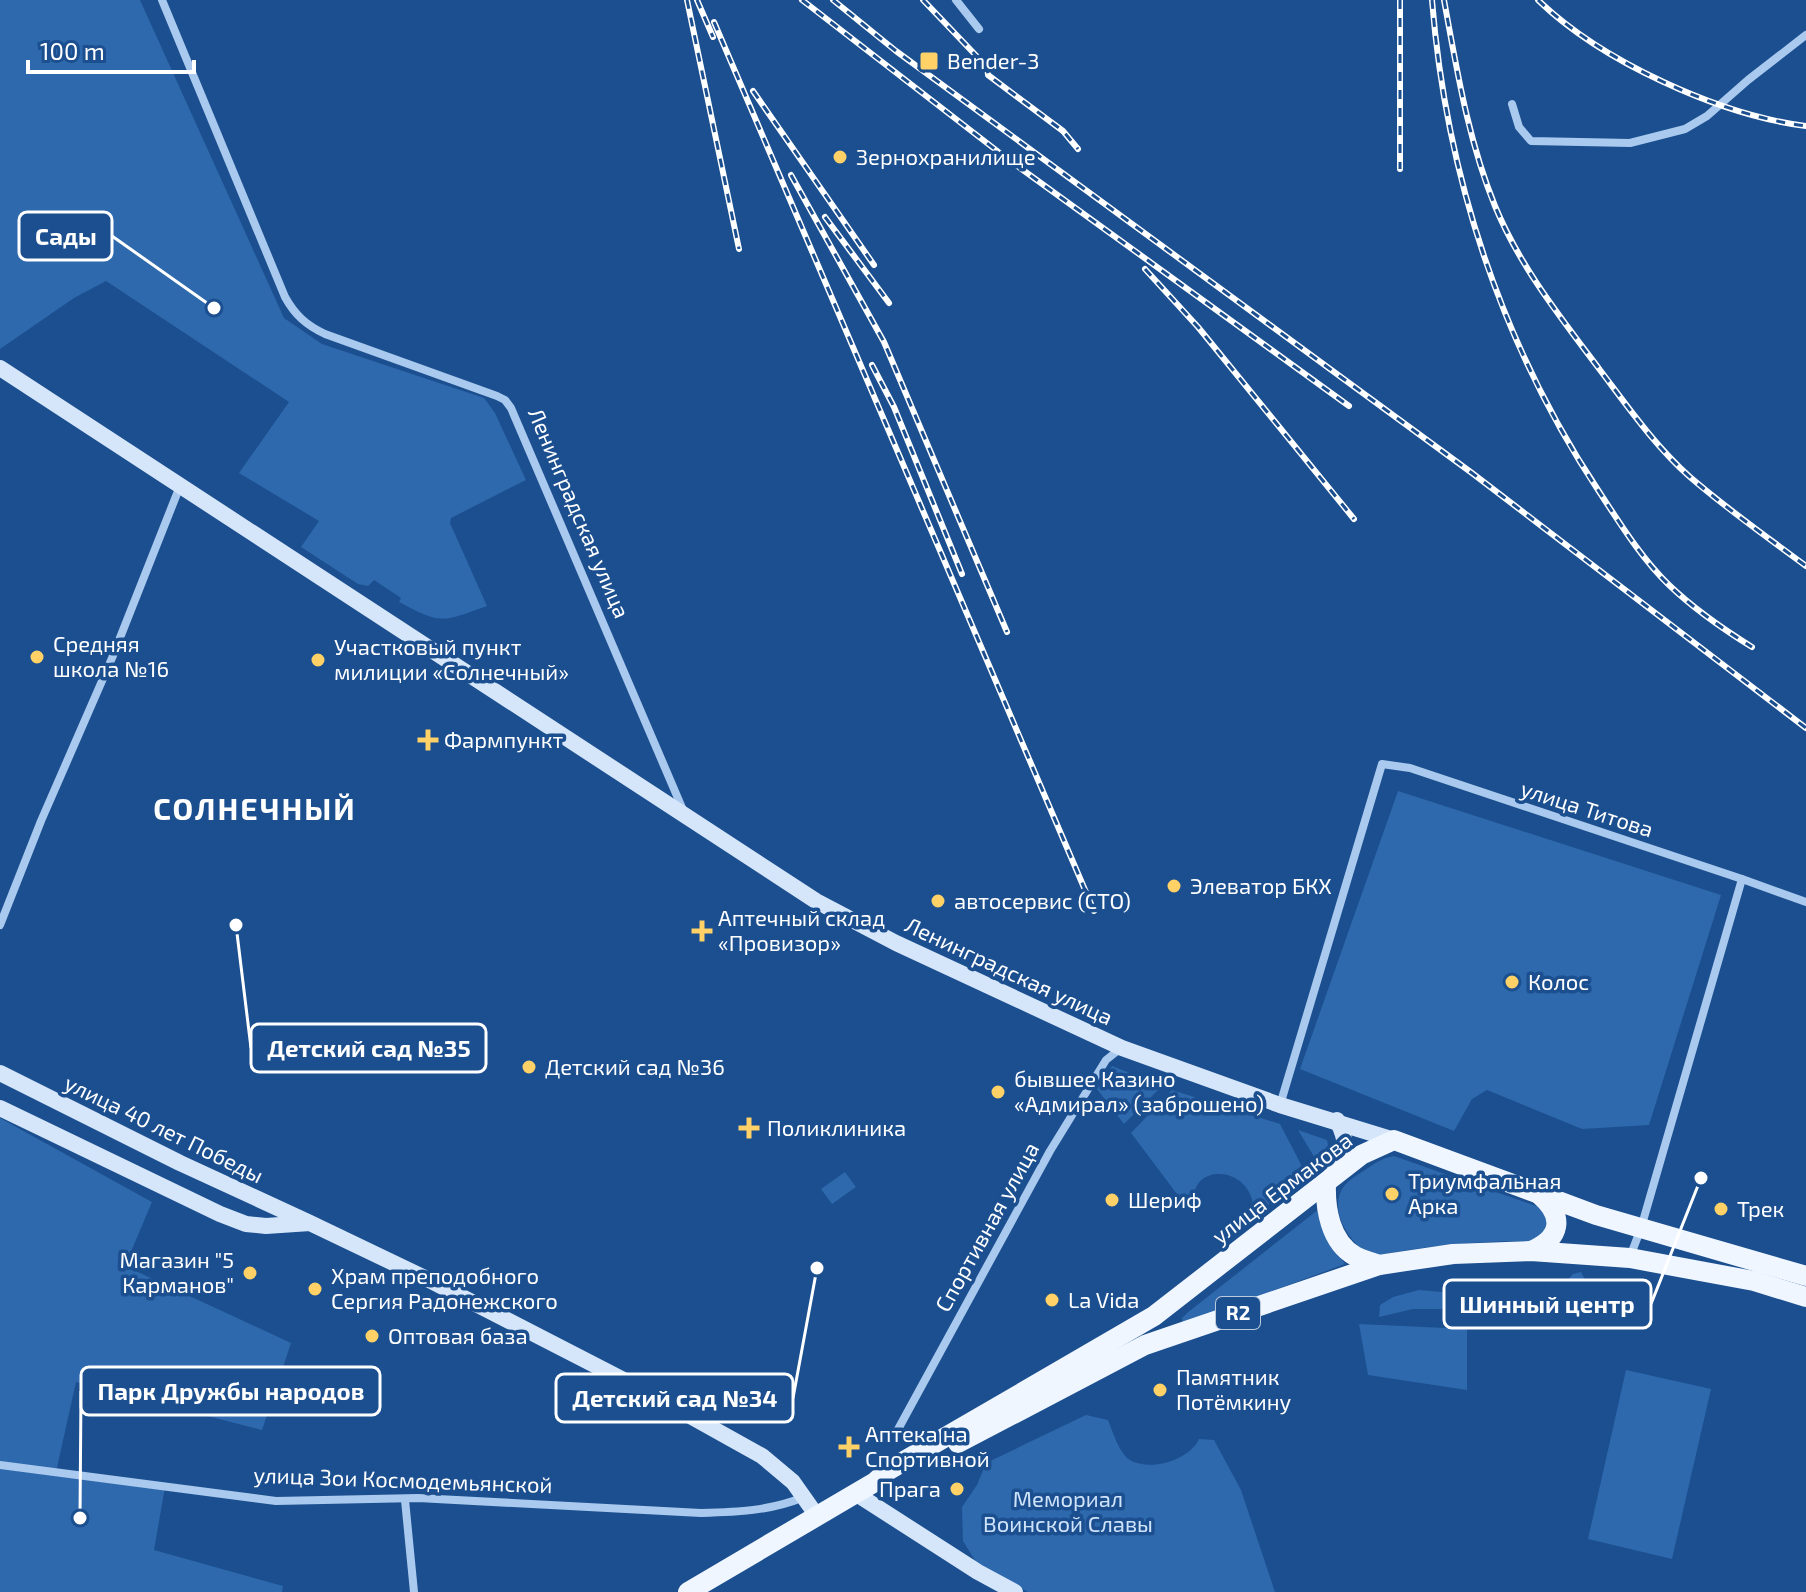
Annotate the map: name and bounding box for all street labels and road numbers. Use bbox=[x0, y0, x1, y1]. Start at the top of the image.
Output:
street label: Ленинградская улица bbox=[523, 404, 636, 622]
street label: улица Титова bbox=[1518, 774, 1657, 843]
street label: Ленинградская улица bbox=[901, 911, 1117, 1030]
street label: улица 40 лет Победы bbox=[60, 1069, 268, 1188]
street label: улица Ермакова bbox=[1206, 1126, 1357, 1249]
street label: Спортивная улица bbox=[929, 1137, 1044, 1316]
road number: R2 bbox=[1216, 1297, 1260, 1329]
street label: улица Зои Космодемьянской bbox=[253, 1461, 553, 1498]

